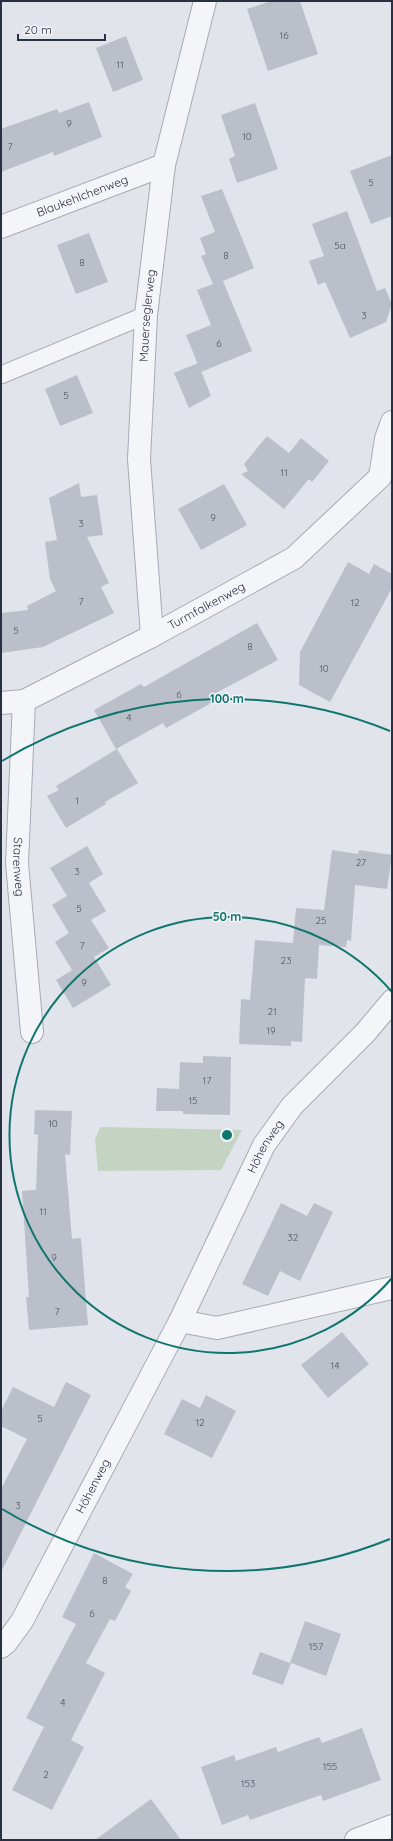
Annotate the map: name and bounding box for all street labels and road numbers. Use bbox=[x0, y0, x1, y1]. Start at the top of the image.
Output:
street label: Blaukehlchenweg bbox=[34, 171, 130, 220]
street label: Mauerseglerweg bbox=[136, 268, 158, 362]
street label: Turmfalkenweg bbox=[165, 578, 248, 633]
street label: Starenweg bbox=[10, 837, 28, 897]
street label: Höhenweg bbox=[244, 1117, 287, 1176]
street label: Höhenweg bbox=[72, 1456, 113, 1516]

